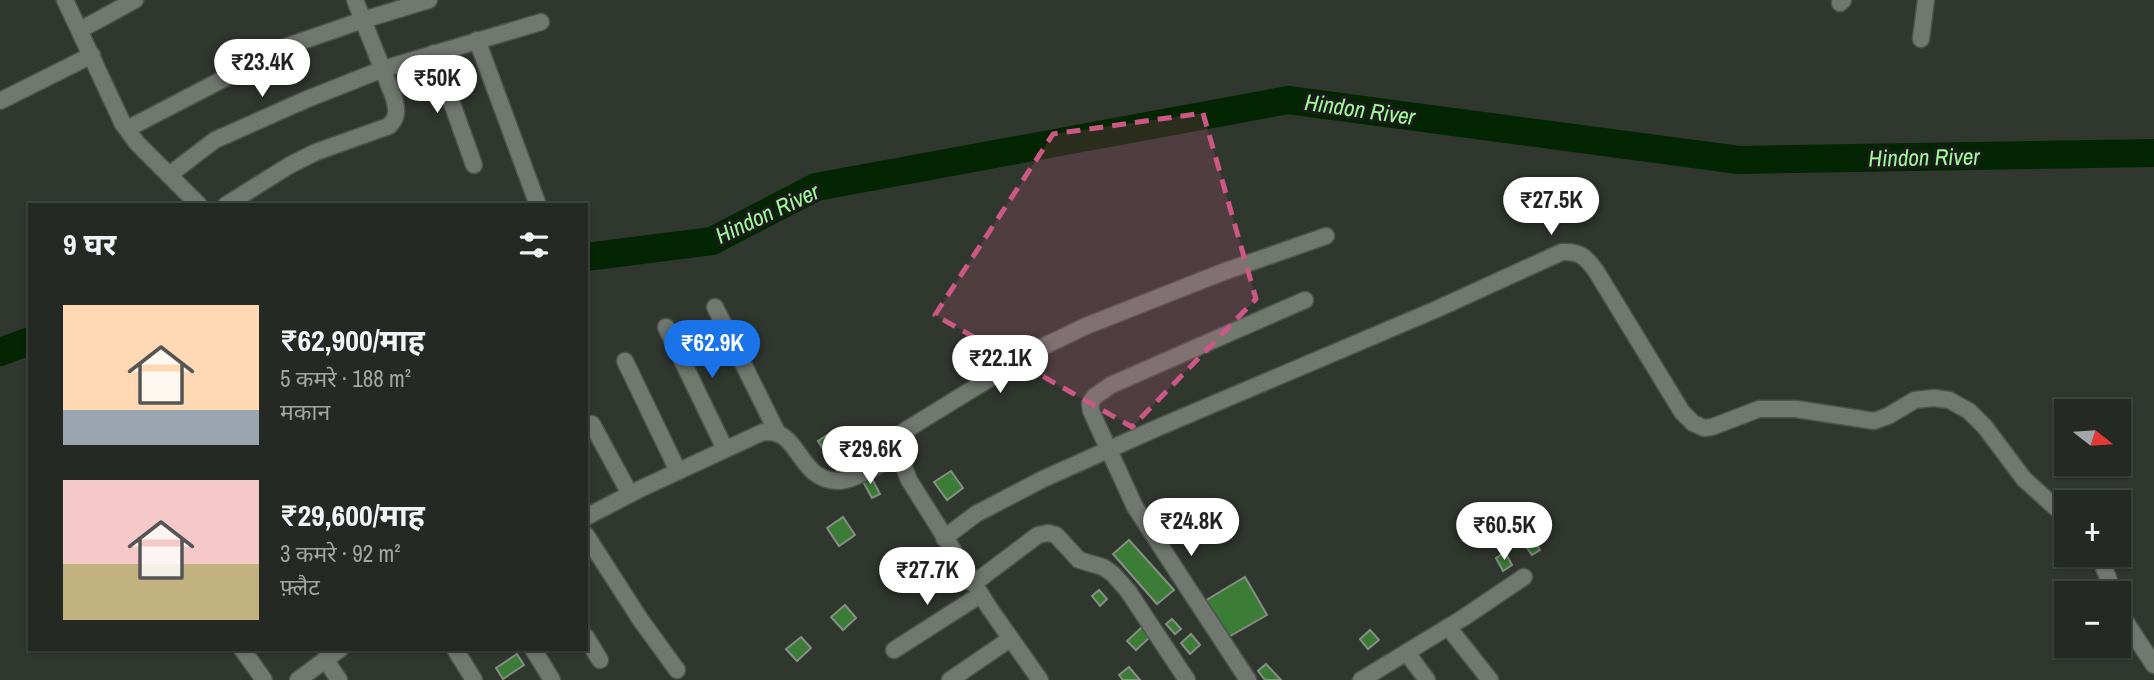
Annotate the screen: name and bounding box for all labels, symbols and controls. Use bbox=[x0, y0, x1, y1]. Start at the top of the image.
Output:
pin: ₹23.4K bbox=[205, 40, 319, 99]
text: ₹23.4K bbox=[230, 46, 294, 77]
pin: ₹50K bbox=[396, 55, 478, 115]
text: ₹50K bbox=[413, 62, 461, 93]
water label: Hindon River bbox=[1303, 86, 1418, 132]
water label: Hindon River bbox=[1868, 141, 1981, 173]
water label: Hindon River bbox=[710, 175, 825, 251]
pin: ₹27.5K bbox=[1494, 177, 1608, 237]
text: ₹27.5K bbox=[1519, 184, 1583, 215]
text: 9 घर bbox=[63, 224, 116, 264]
icon: filters bbox=[515, 226, 553, 264]
text: ₹62,900/माह bbox=[280, 320, 425, 360]
pin: ₹62.9K bbox=[655, 320, 769, 380]
text: ₹62.9K bbox=[680, 327, 744, 358]
icon: home bbox=[119, 333, 203, 417]
pin: ₹22.1K bbox=[943, 336, 1057, 395]
text: ₹22.1K bbox=[968, 342, 1032, 373]
text: 5 कमरे · 188 m² bbox=[280, 363, 411, 394]
text: मकान bbox=[280, 396, 330, 427]
north arrow bbox=[2054, 399, 2132, 476]
map controls bbox=[2054, 399, 2131, 658]
pin: ₹29.6K bbox=[813, 426, 927, 486]
text: ₹29.6K bbox=[838, 433, 902, 464]
button: + bbox=[2054, 490, 2131, 567]
text: ₹29,600/माह bbox=[280, 495, 425, 535]
pin: ₹24.8K bbox=[1134, 498, 1248, 558]
pin: ₹60.5K bbox=[1447, 503, 1561, 562]
text: ₹24.8K bbox=[1159, 505, 1223, 536]
icon: home bbox=[119, 508, 203, 592]
text: ₹60.5K bbox=[1472, 509, 1536, 540]
text: 3 कमरे · 92 m² bbox=[280, 538, 401, 569]
pin: ₹27.7K bbox=[870, 548, 984, 607]
text: ₹27.7K bbox=[895, 554, 959, 585]
text: फ़्लैट bbox=[280, 571, 320, 602]
button: − bbox=[2054, 581, 2131, 658]

